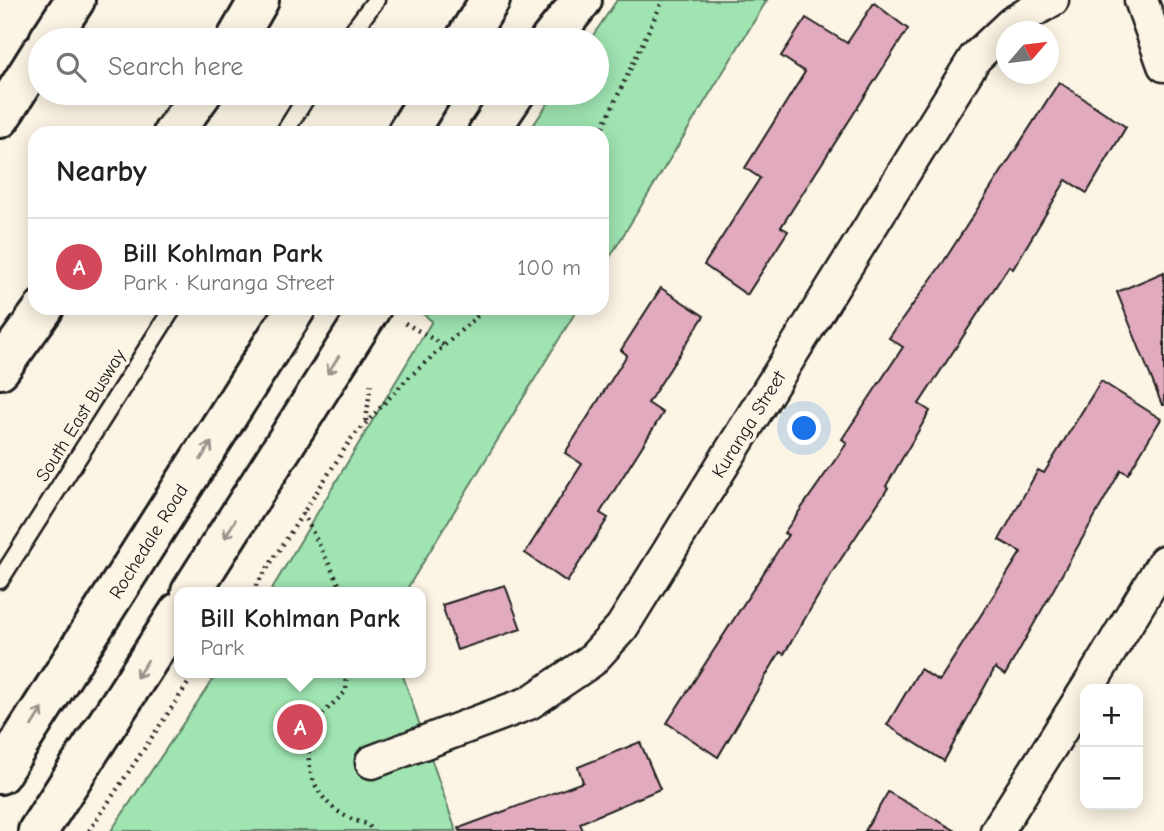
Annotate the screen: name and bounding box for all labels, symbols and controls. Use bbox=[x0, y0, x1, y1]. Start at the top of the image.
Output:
north arrow bbox=[996, 21, 1059, 84]
search box bbox=[28, 28, 609, 105]
icon: search bbox=[52, 48, 90, 86]
text: Search here bbox=[108, 52, 243, 82]
text: Nearby bbox=[56, 154, 147, 189]
text: Bill Kohlman Park bbox=[123, 239, 323, 269]
text: A bbox=[73, 254, 85, 281]
text: 100 m bbox=[517, 254, 581, 281]
text: Park · Kuranga Street bbox=[123, 269, 334, 296]
street label: South East Busway bbox=[31, 345, 131, 486]
one-way arrow bbox=[326, 355, 340, 375]
street label: Kuranga Street bbox=[707, 367, 791, 482]
your location bbox=[787, 411, 821, 445]
one-way arrow bbox=[199, 441, 213, 461]
street label: Rochedale Road bbox=[105, 480, 193, 603]
one-way arrow bbox=[223, 519, 237, 539]
popup bbox=[174, 587, 426, 678]
text: Bill Kohlman Park bbox=[200, 604, 400, 634]
text: Park bbox=[200, 634, 244, 661]
one-way arrow bbox=[135, 659, 149, 679]
map controls bbox=[1080, 684, 1143, 810]
button: + bbox=[1080, 684, 1143, 747]
pin: A bbox=[277, 701, 323, 753]
one-way arrow bbox=[30, 707, 44, 727]
button: − bbox=[1080, 747, 1143, 810]

